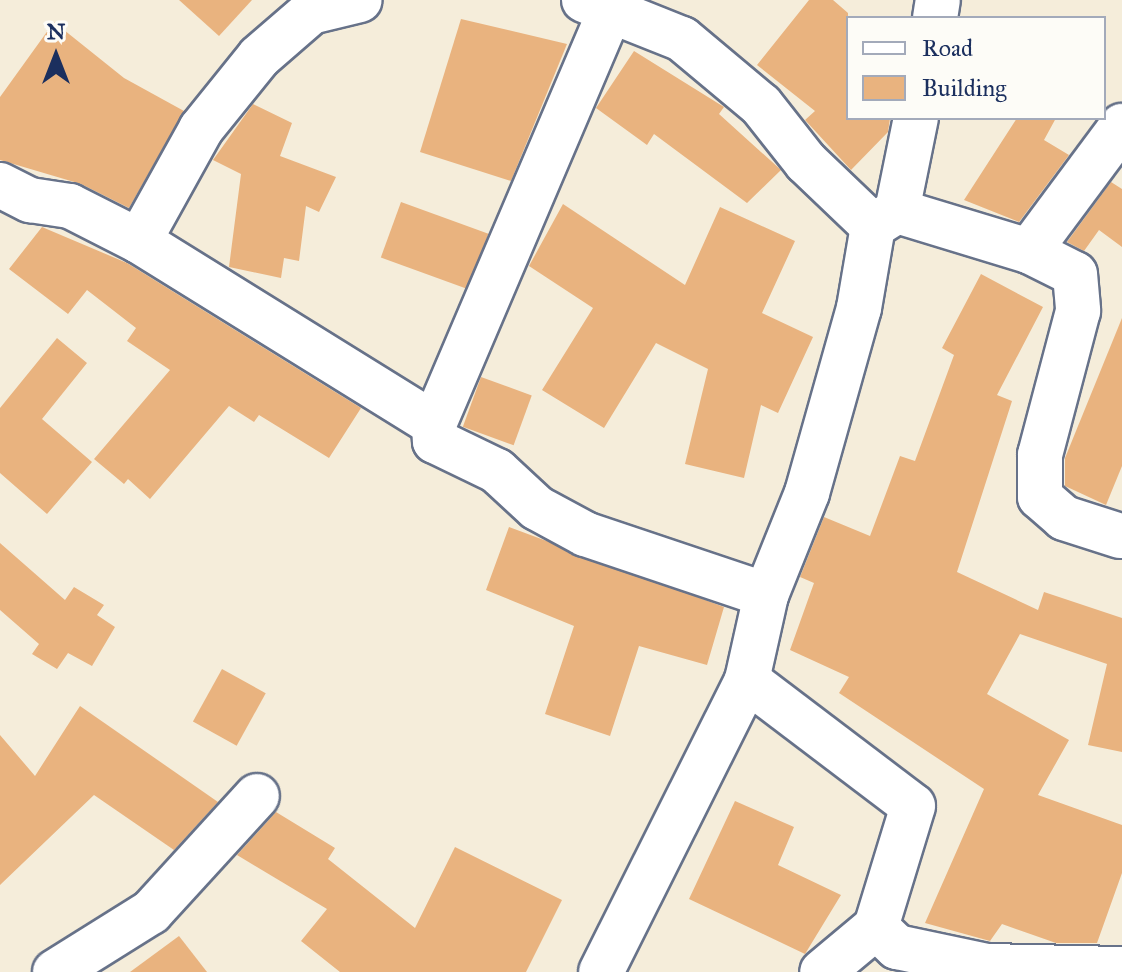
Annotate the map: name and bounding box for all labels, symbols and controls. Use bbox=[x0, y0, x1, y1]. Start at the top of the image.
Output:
north arrow bbox=[16, 16, 96, 96]
legend bbox=[846, 16, 1106, 120]
text: N bbox=[47, 18, 65, 45]
text: Road bbox=[922, 33, 973, 63]
text: Building bbox=[922, 73, 1007, 103]

